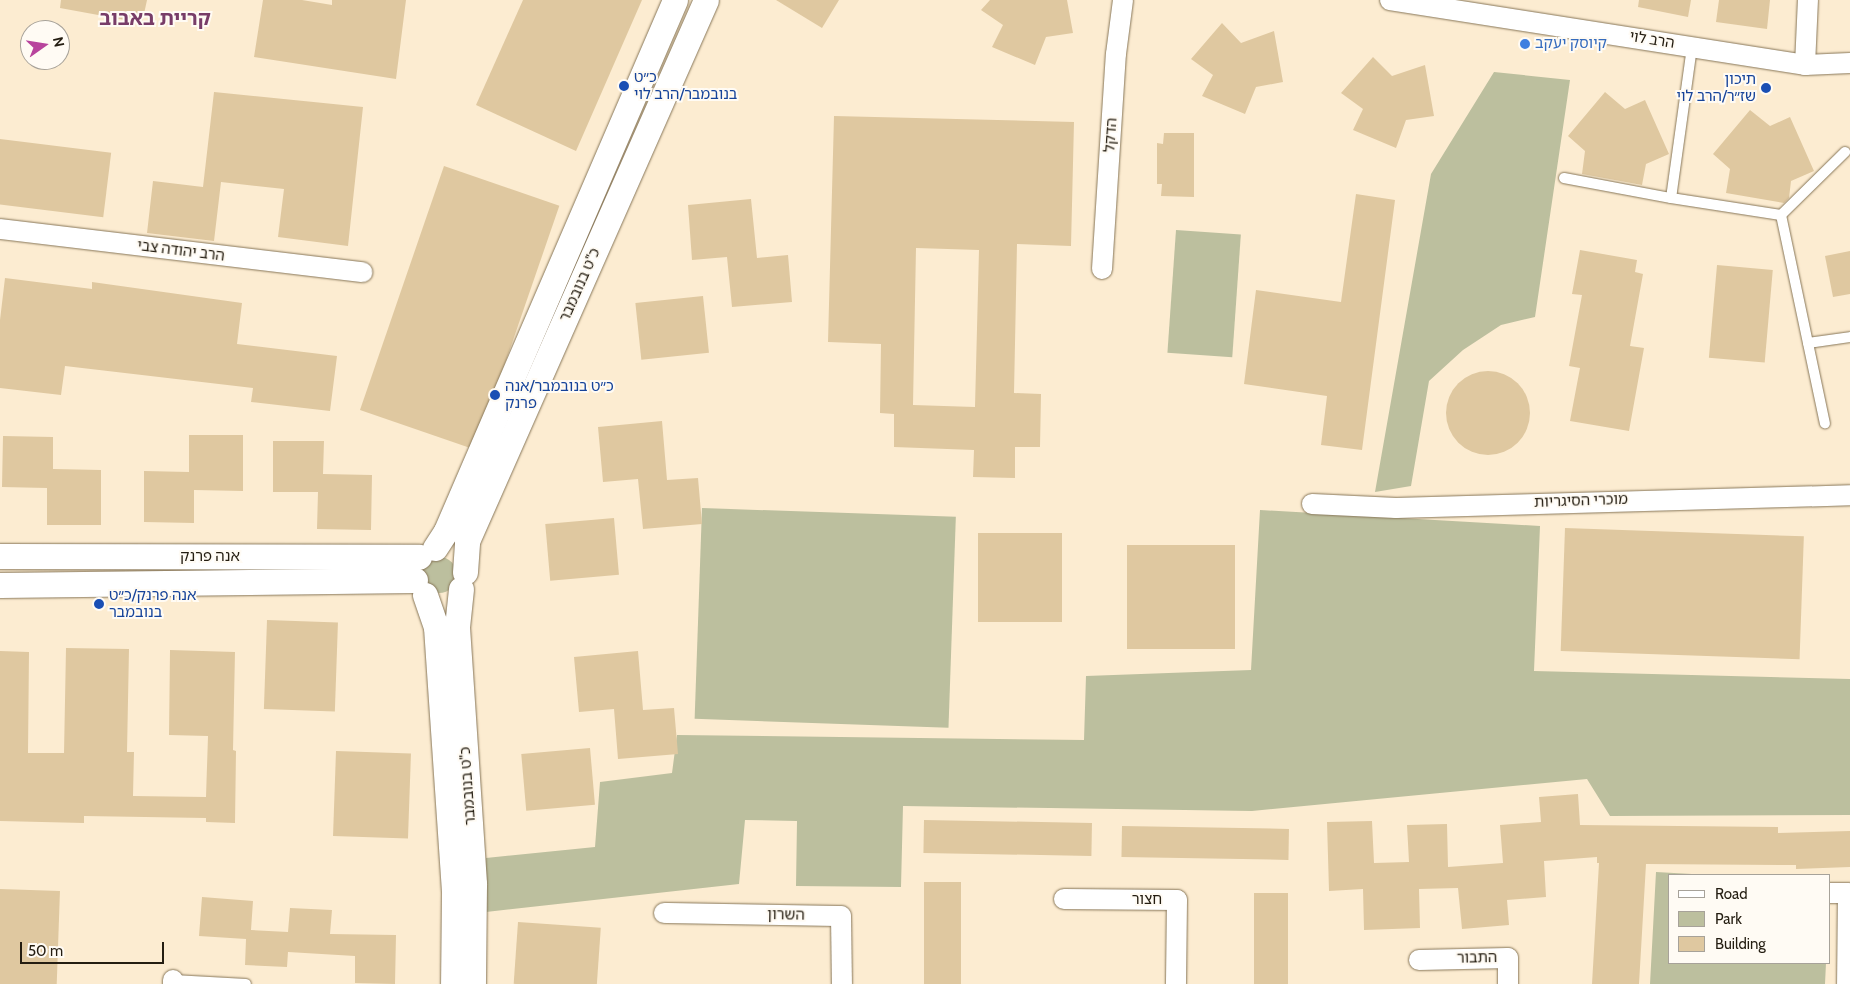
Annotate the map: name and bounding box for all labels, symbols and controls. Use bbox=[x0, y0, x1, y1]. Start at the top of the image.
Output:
district label: קריית באבוב bbox=[99, 6, 211, 30]
north arrow bbox=[20, 20, 70, 70]
street label: הרב לוי bbox=[1628, 28, 1676, 52]
text: N bbox=[49, 35, 69, 49]
place label: קיוסק יעקב bbox=[1535, 35, 1607, 53]
marker: קיוסק יעקב bbox=[1519, 38, 1531, 50]
place label: כ״ט בנובמבר/הרב לוי bbox=[634, 68, 737, 103]
place label: תיכון שז״ר/הרב לוי bbox=[1677, 70, 1756, 105]
marker: כ״ט בנובמבר/הרב לוי bbox=[618, 80, 630, 92]
marker: תיכון שז״ר/הרב לוי bbox=[1760, 82, 1772, 94]
street label: הדקל bbox=[1101, 117, 1121, 153]
street label: הרב יהודה צבי bbox=[136, 237, 226, 265]
street label: כ"ט בנובמבר bbox=[556, 245, 604, 325]
place label: כ״ט בנובמבר/אנה פרנק bbox=[505, 377, 614, 412]
marker: כ״ט בנובמבר/אנה פרנק bbox=[489, 389, 501, 401]
street label: מוכרי הסיגריות bbox=[1534, 490, 1628, 512]
street label: אנה פרנק bbox=[180, 548, 240, 566]
place label: אנה פרנק/כ״ט בנובמבר bbox=[109, 586, 196, 621]
marker: אנה פרנק/כ״ט בנובמבר bbox=[93, 598, 105, 610]
street label: כ"ט בנובמבר bbox=[456, 746, 480, 826]
legend bbox=[1668, 874, 1830, 964]
text: Road bbox=[1715, 885, 1748, 903]
street label: חצור bbox=[1132, 891, 1162, 909]
street label: השרון bbox=[767, 906, 805, 924]
text: Park bbox=[1715, 910, 1742, 928]
scale bar bbox=[22, 932, 166, 964]
text: Building bbox=[1715, 935, 1766, 953]
text: 50 m bbox=[28, 942, 63, 960]
street label: התבור bbox=[1457, 949, 1497, 967]

